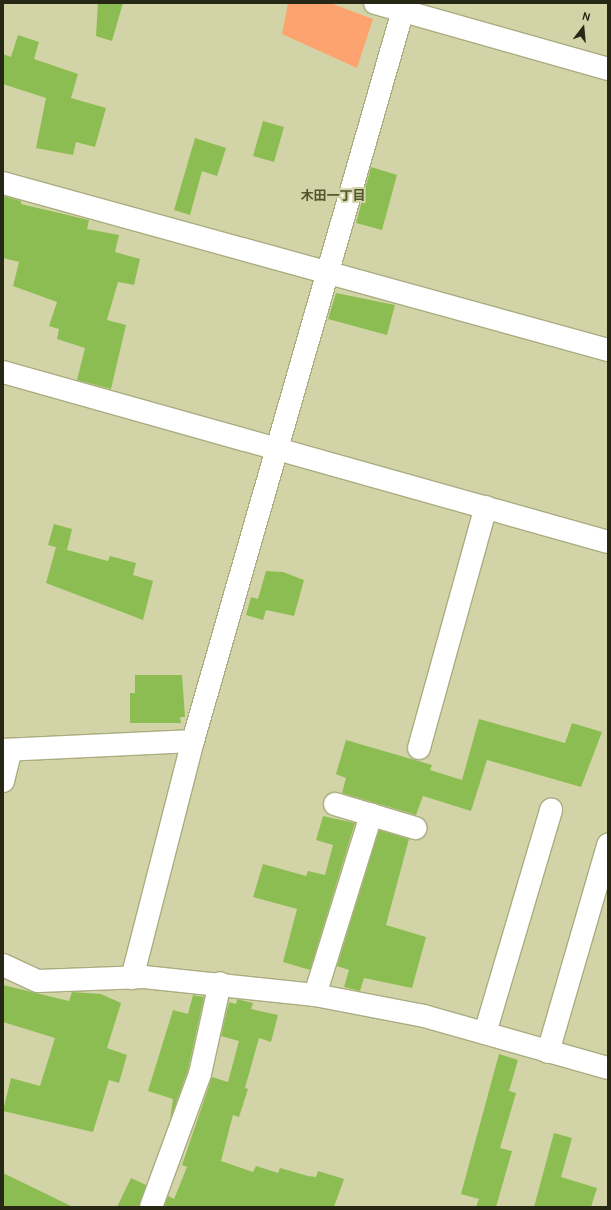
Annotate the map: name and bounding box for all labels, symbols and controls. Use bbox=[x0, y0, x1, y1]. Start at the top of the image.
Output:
north arrow bbox=[563, 8, 603, 48]
text: N bbox=[581, 9, 592, 24]
district label: 木田一丁目 bbox=[301, 187, 365, 203]

